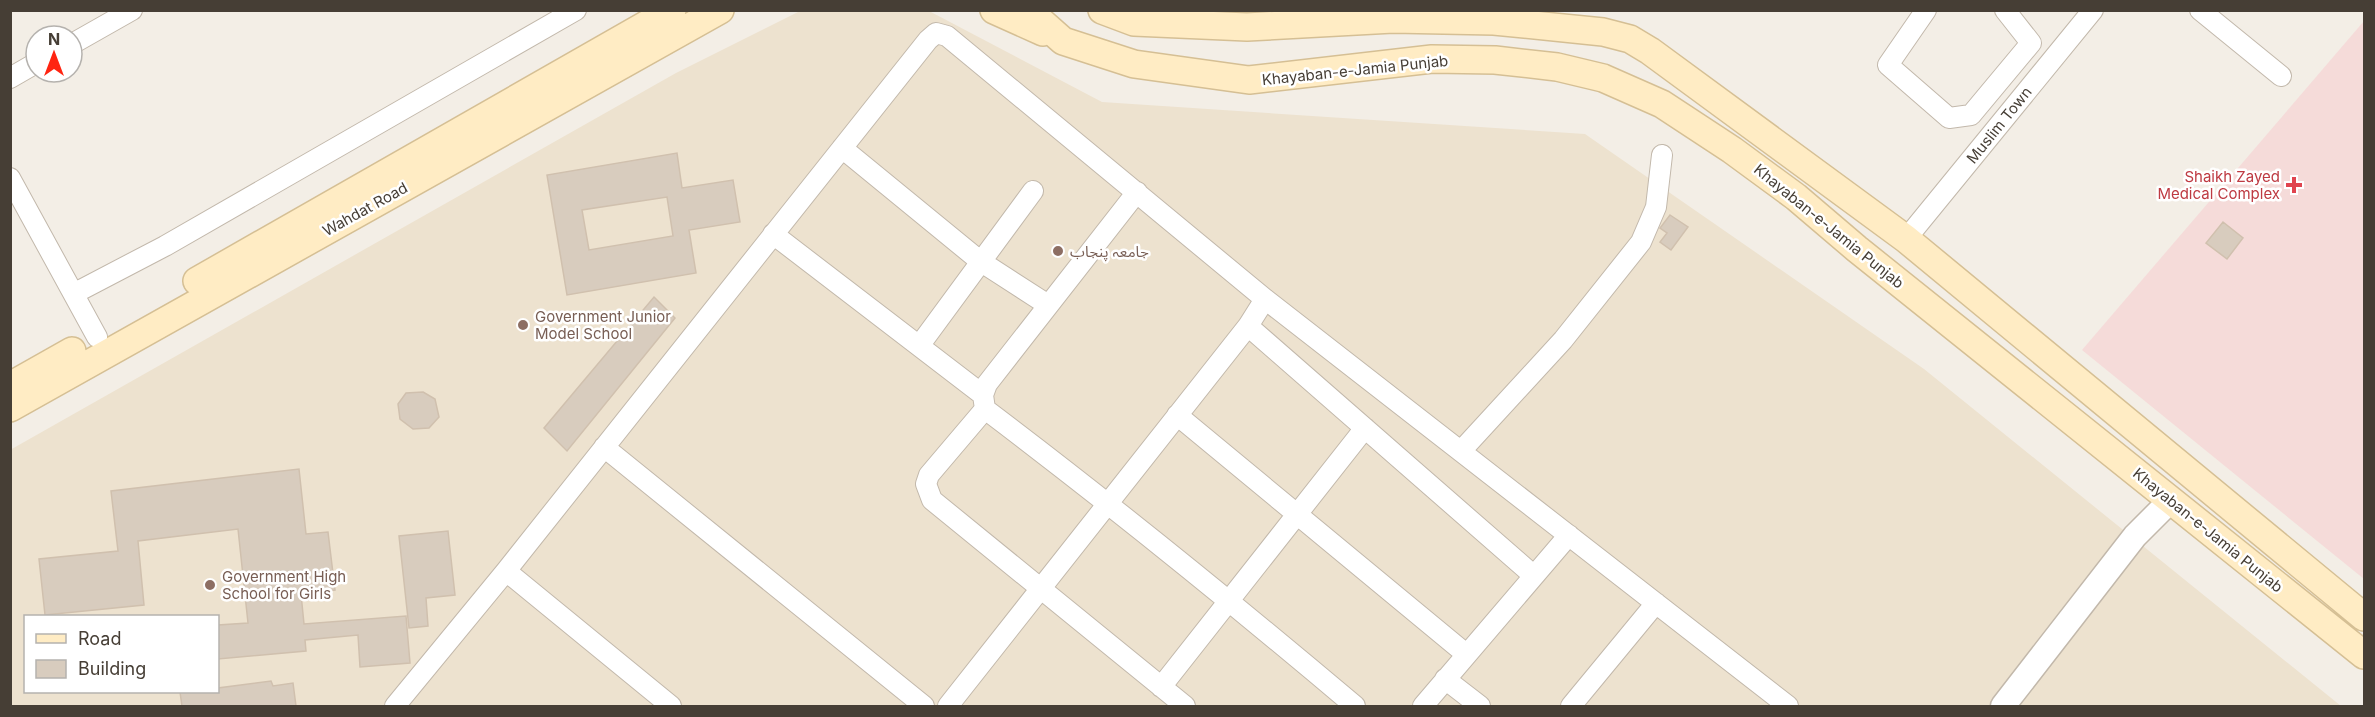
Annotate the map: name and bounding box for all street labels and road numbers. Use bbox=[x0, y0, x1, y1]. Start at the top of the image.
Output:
street label: Khayaban-e-Jamia Punjab bbox=[1261, 51, 1449, 89]
street label: Muslim Town bbox=[1962, 83, 2036, 167]
street label: Khayaban-e-Jamia Punjab bbox=[1750, 160, 1908, 292]
street label: Wahdat Road bbox=[319, 178, 411, 240]
street label: Khayaban-e-Jamia Punjab bbox=[2129, 464, 2287, 596]

